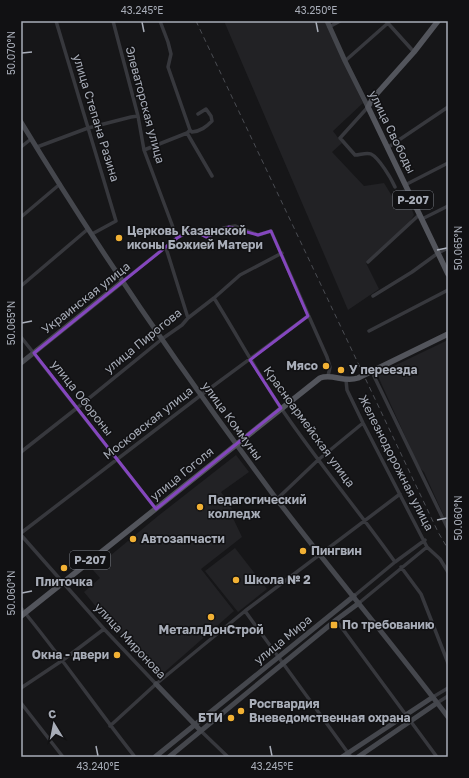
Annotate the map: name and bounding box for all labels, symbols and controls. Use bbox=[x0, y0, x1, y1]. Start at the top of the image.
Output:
text: 43.245°E bbox=[121, 4, 163, 16]
text: 43.250°E bbox=[295, 4, 337, 16]
text: 50.070°N bbox=[5, 31, 17, 75]
street label: Элеваторская улица bbox=[123, 45, 168, 165]
street label: улица Степана Разина bbox=[70, 52, 123, 183]
street label: улица Свободы bbox=[366, 88, 419, 176]
road number: Р-207 bbox=[393, 191, 433, 209]
place label: Церковь Казанской иконы Божией Матери bbox=[127, 223, 263, 252]
text: 50.065°N bbox=[452, 226, 464, 270]
marker: Церковь Казанской иконы Божией Матери bbox=[114, 233, 124, 243]
street label: Украинская улица bbox=[38, 258, 133, 337]
text: 50.065°N bbox=[5, 301, 17, 345]
street label: улица Пирогова bbox=[101, 305, 184, 376]
street label: улица Обороны bbox=[48, 357, 117, 439]
place label: Мясо bbox=[286, 358, 318, 373]
marker: Мясо bbox=[321, 361, 331, 371]
place label: У переезда bbox=[349, 362, 418, 377]
street label: Красноармейская улица bbox=[260, 363, 358, 490]
marker: У переезда bbox=[336, 365, 346, 375]
street label: улица Коммуны bbox=[199, 378, 266, 463]
street label: Московская улица bbox=[100, 383, 196, 462]
street label: Железнодорожная улица bbox=[356, 392, 437, 533]
street label: улица Гоголя bbox=[147, 444, 216, 504]
place label: Педагогический колледж bbox=[208, 492, 306, 521]
text: 50.060°N bbox=[452, 496, 464, 540]
marker: Педагогический колледж bbox=[195, 502, 205, 512]
place label: Автозапчасти bbox=[141, 531, 225, 546]
marker: Автозапчасти bbox=[128, 534, 138, 544]
place label: Пингвин bbox=[311, 543, 362, 558]
marker: Пингвин bbox=[298, 546, 308, 556]
road number: Р-207 bbox=[70, 551, 110, 569]
marker: Плиточка bbox=[59, 563, 69, 573]
text: 50.060°N bbox=[5, 571, 17, 615]
place label: Школа № 2 bbox=[244, 572, 311, 587]
place label: Плиточка bbox=[35, 574, 93, 589]
marker: Школа № 2 bbox=[231, 575, 241, 585]
street label: улица Миронова bbox=[91, 600, 169, 682]
marker: МеталлДонСтрой bbox=[206, 612, 216, 622]
street label: улица Мира bbox=[251, 612, 315, 667]
place label: По требованию bbox=[342, 617, 435, 632]
marker: По требованию bbox=[329, 620, 339, 630]
place label: МеталлДонСтрой bbox=[158, 622, 264, 637]
place label: Окна - двери bbox=[32, 647, 109, 662]
marker: Окна - двери bbox=[112, 650, 122, 660]
place label: Росгвардия Вневедомственная охрана bbox=[249, 696, 411, 725]
north arrow bbox=[34, 704, 74, 744]
marker: Росгвардия Вневедомственная охрана bbox=[236, 706, 246, 716]
text: С bbox=[47, 707, 57, 721]
place label: БТИ bbox=[198, 710, 223, 725]
marker: БТИ bbox=[226, 713, 236, 723]
text: 43.240°E bbox=[76, 760, 120, 772]
text: 43.245°E bbox=[251, 760, 293, 772]

